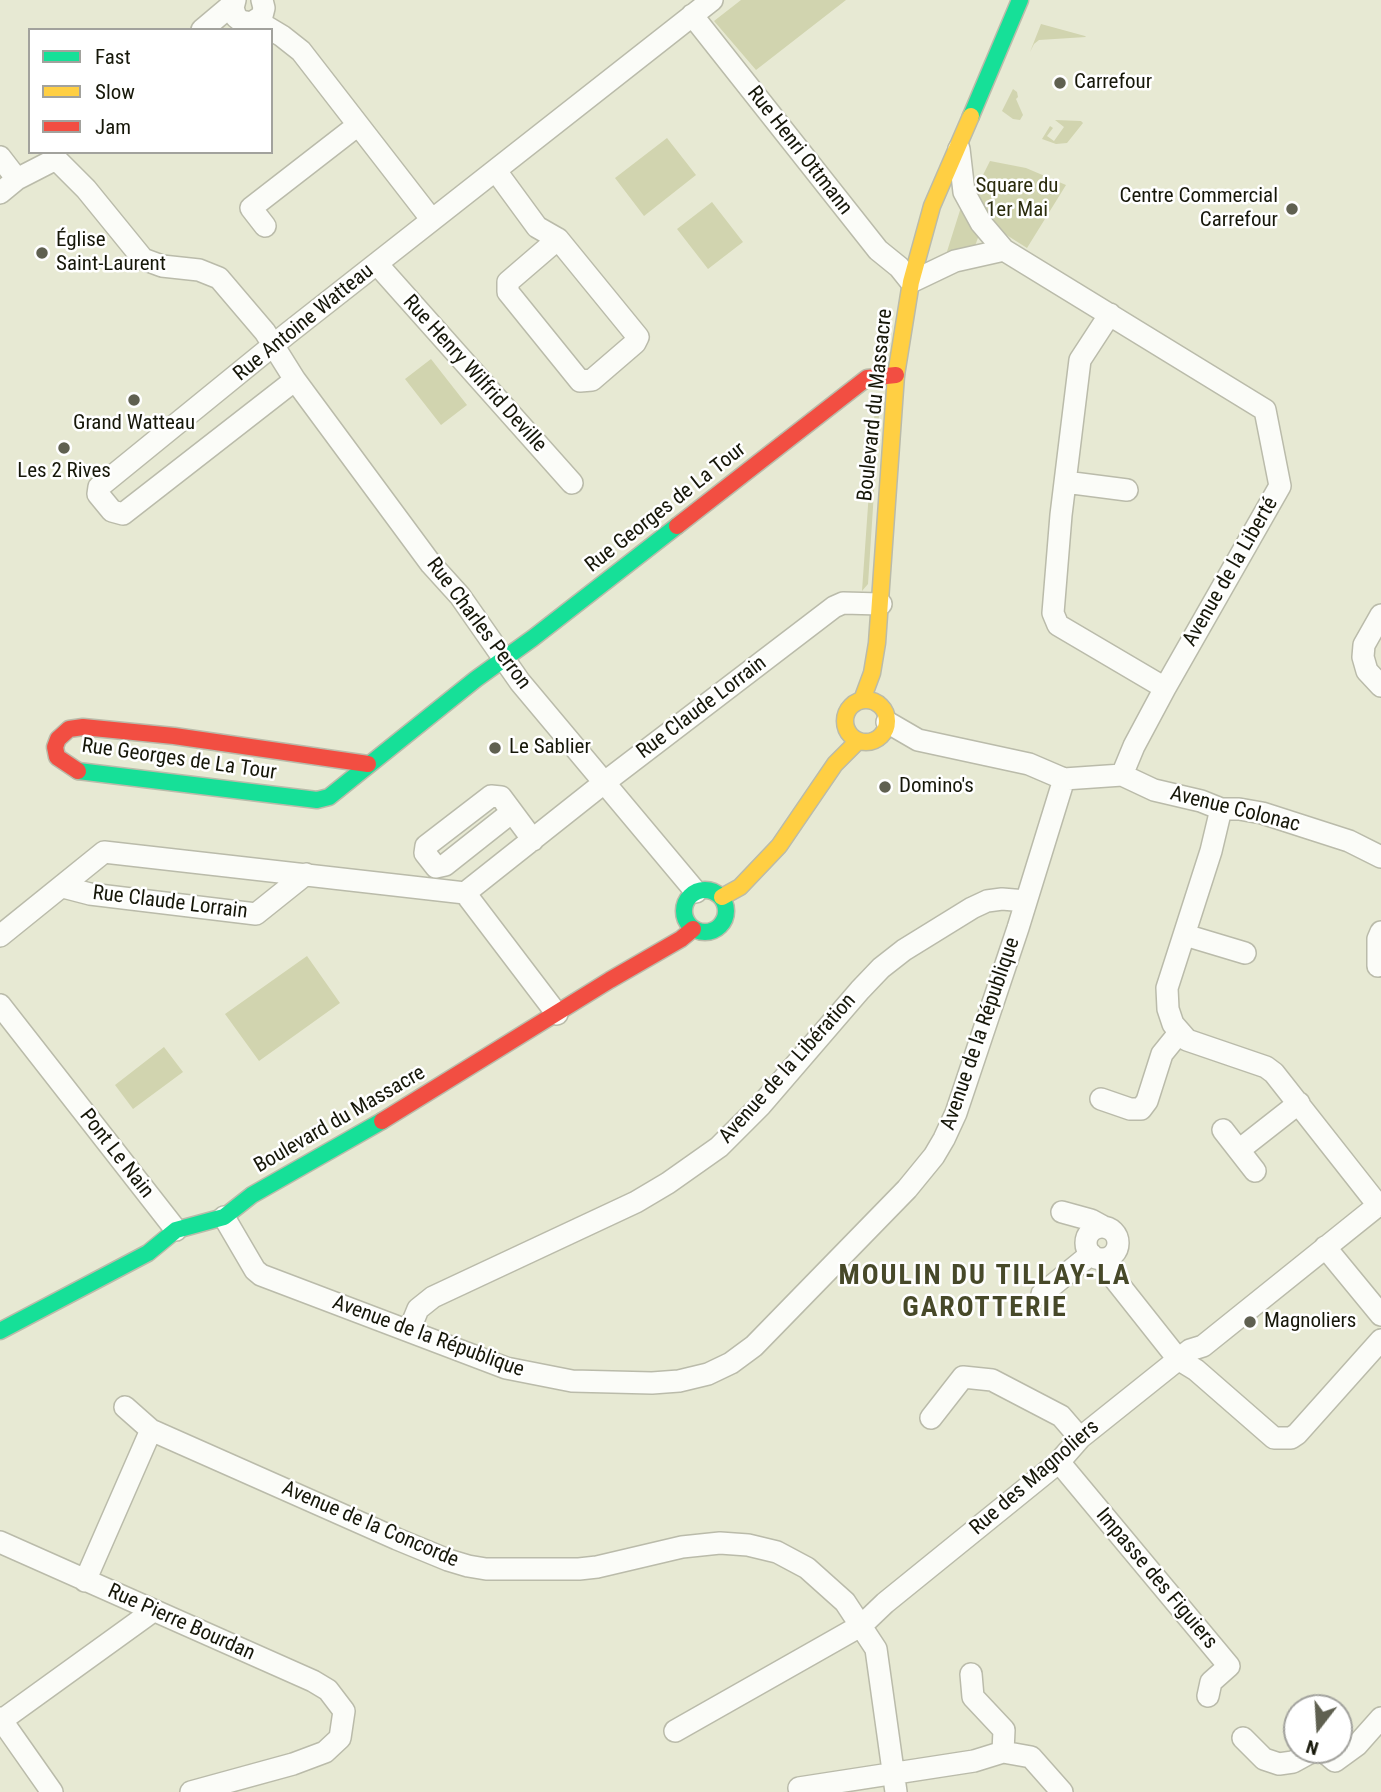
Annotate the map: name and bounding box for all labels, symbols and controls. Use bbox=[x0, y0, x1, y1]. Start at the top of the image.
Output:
legend bbox=[28, 28, 273, 154]
text: Fast bbox=[95, 45, 131, 69]
place label: Carrefour bbox=[1074, 70, 1152, 96]
marker: Carrefour bbox=[1052, 75, 1068, 91]
text: Slow bbox=[95, 80, 135, 104]
street label: Rue Henri Ottmann bbox=[741, 82, 857, 220]
text: Jam bbox=[95, 115, 131, 139]
park label: Square du 1er Mai bbox=[975, 174, 1059, 224]
place label: Centre Commercial Carrefour bbox=[1119, 184, 1278, 234]
marker: Centre Commercial Carrefour bbox=[1284, 201, 1300, 217]
place label: Église Saint-Laurent bbox=[56, 228, 166, 278]
marker: Église Saint-Laurent bbox=[34, 245, 50, 261]
street label: Rue Antoine Watteau bbox=[229, 259, 379, 387]
street label: Rue Henry Wilfrid Deville bbox=[397, 290, 551, 458]
street label: Boulevard du Massacre bbox=[853, 308, 899, 502]
marker: Grand Watteau bbox=[126, 392, 142, 408]
place label: Grand Watteau bbox=[73, 411, 195, 437]
street label: Rue Georges de La Tour bbox=[581, 438, 751, 578]
marker: Les 2 Rives bbox=[56, 440, 72, 456]
place label: Les 2 Rives bbox=[17, 459, 111, 485]
street label: Avenue de la Liberté bbox=[1178, 493, 1284, 651]
street label: Rue Charles Perron bbox=[420, 553, 536, 695]
street label: Rue Claude Lorrain bbox=[632, 651, 772, 765]
street label: Rue Georges de La Tour bbox=[80, 734, 278, 786]
place label: Le Sablier bbox=[509, 735, 591, 761]
marker: Le Sablier bbox=[487, 740, 503, 756]
place label: Domino's bbox=[899, 774, 974, 800]
marker: Domino's bbox=[877, 779, 893, 795]
street label: Avenue Colonac bbox=[1167, 782, 1303, 838]
street label: Rue Claude Lorrain bbox=[91, 881, 249, 925]
street label: Avenue de la République bbox=[936, 934, 1026, 1134]
street label: Avenue de la Libération bbox=[714, 989, 862, 1149]
street label: Boulevard du Massacre bbox=[250, 1061, 430, 1179]
street label: Pont Le Nain bbox=[73, 1104, 159, 1204]
district label: MOULIN DU TILLAY-LA GAROTTERIE bbox=[841, 1260, 1129, 1326]
street label: Avenue de la République bbox=[329, 1291, 527, 1383]
place label: Magnoliers bbox=[1264, 1309, 1356, 1335]
marker: Magnoliers bbox=[1242, 1314, 1258, 1330]
street label: Rue des Magnoliers bbox=[965, 1415, 1105, 1541]
street label: Avenue de la Concorde bbox=[278, 1476, 462, 1574]
street label: Impasse des Figuiers bbox=[1090, 1503, 1222, 1655]
street label: Rue Pierre Bourdan bbox=[103, 1579, 259, 1667]
north arrow bbox=[1283, 1694, 1353, 1764]
text: N bbox=[1303, 1735, 1321, 1760]

